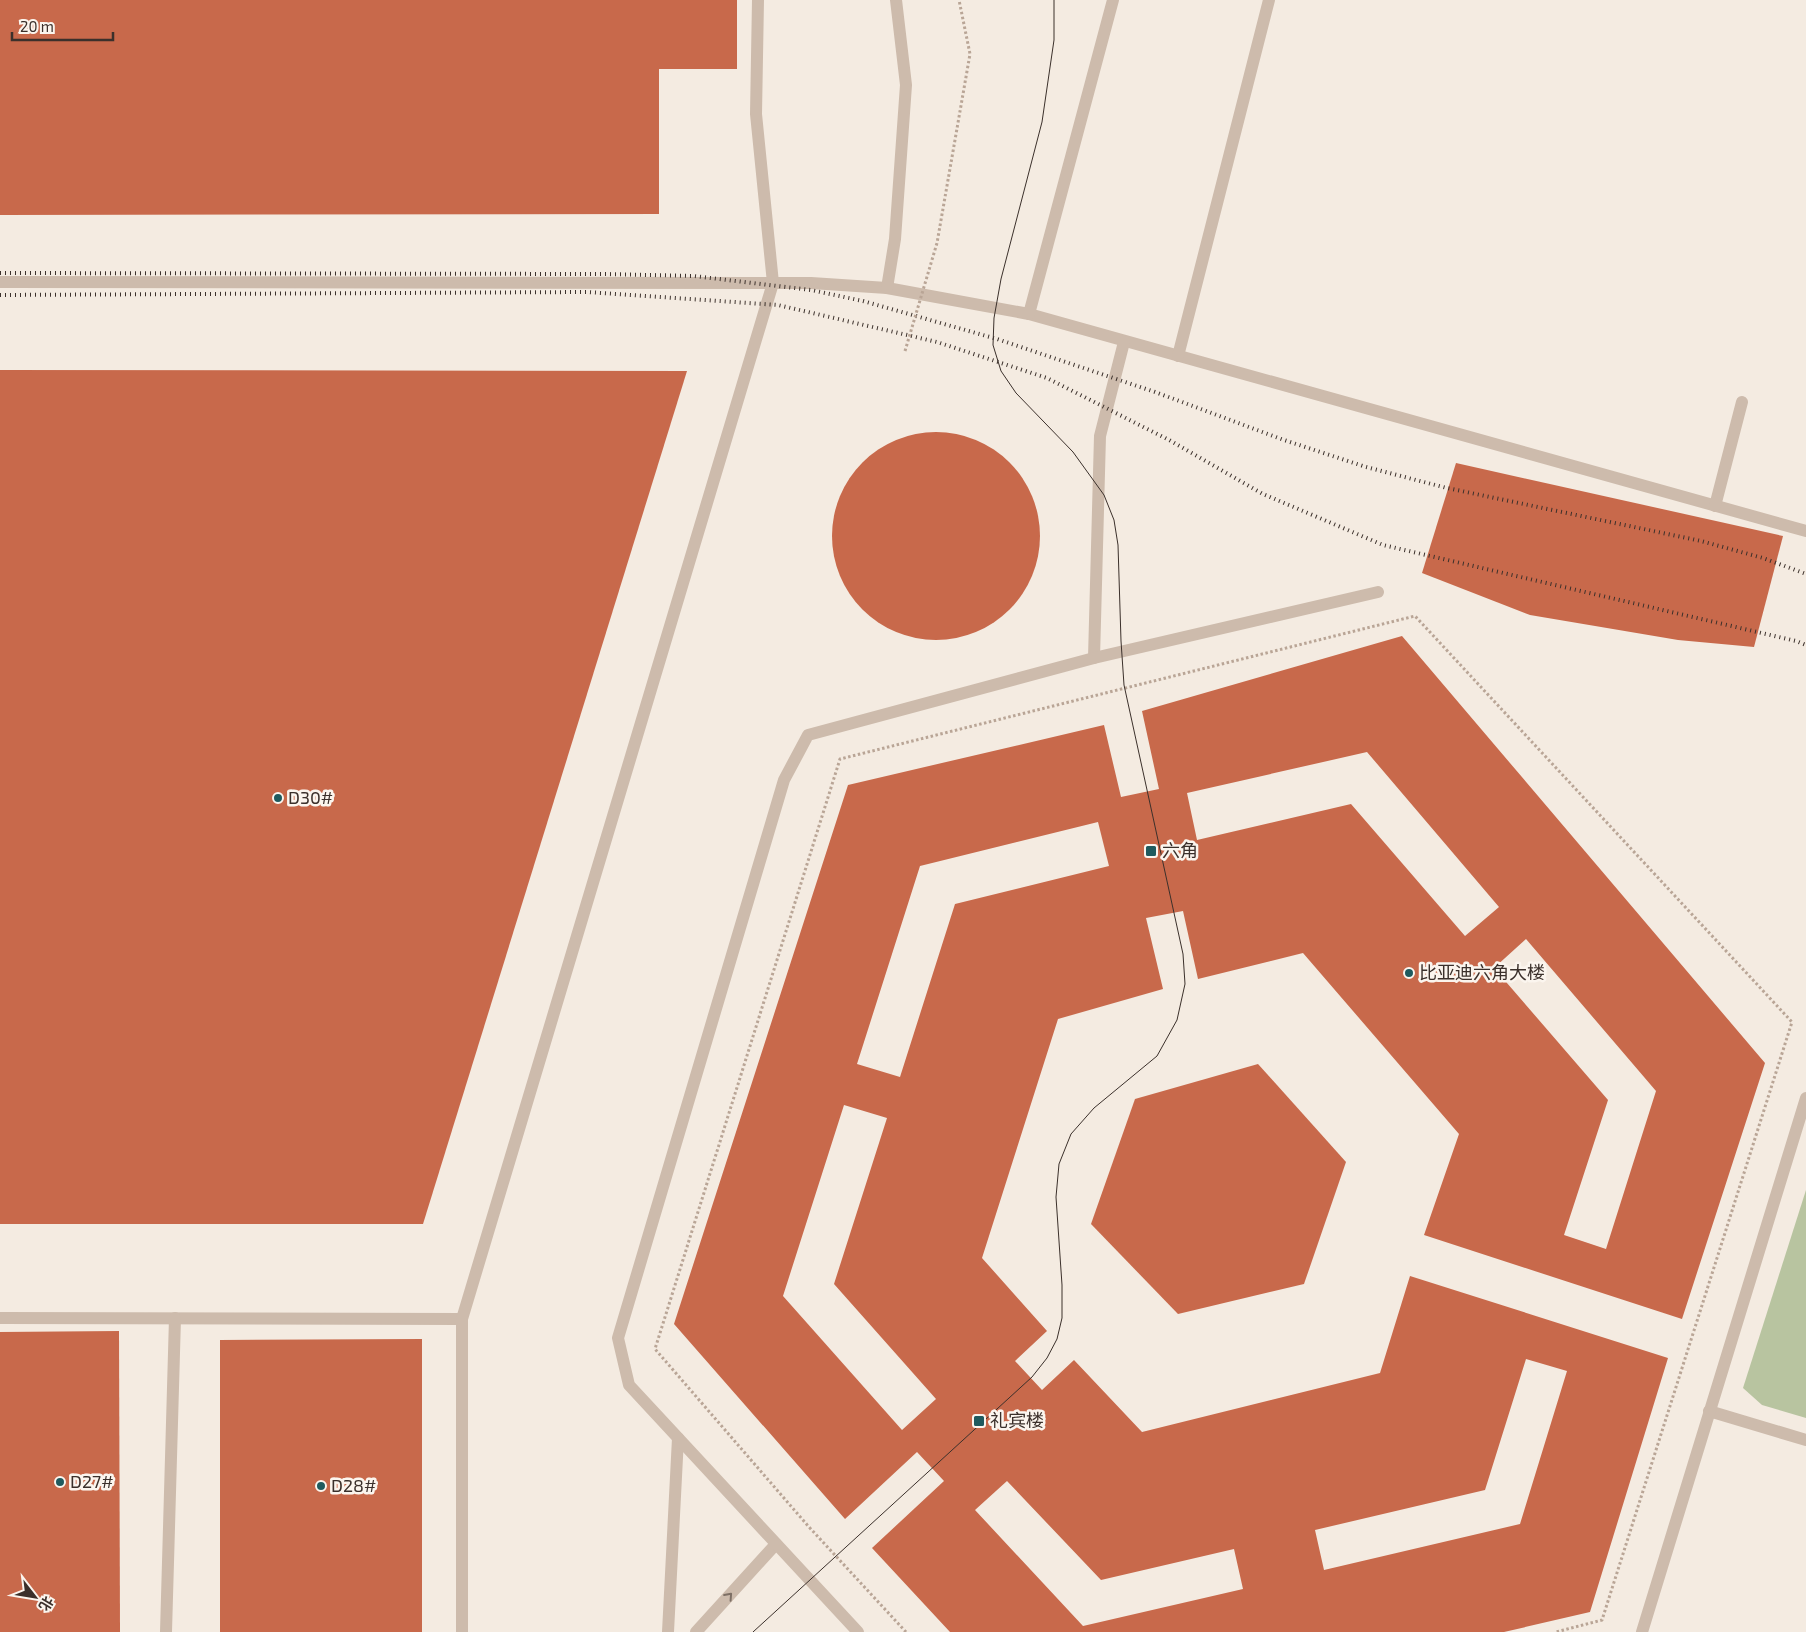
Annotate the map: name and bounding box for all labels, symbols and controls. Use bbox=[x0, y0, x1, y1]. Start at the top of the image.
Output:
scale bar bbox=[12, 10, 114, 42]
text: 20 m bbox=[20, 17, 54, 35]
place label: D30# bbox=[288, 786, 333, 808]
marker: D30# bbox=[272, 792, 284, 804]
place label: 六角 bbox=[1162, 839, 1198, 861]
marker: 六角 bbox=[1144, 844, 1158, 858]
place label: 比亚迪六角大楼 bbox=[1419, 961, 1545, 983]
marker: 比亚迪六角大楼 bbox=[1403, 967, 1415, 979]
place label: 礼宾楼 bbox=[990, 1409, 1044, 1431]
marker: 礼宾楼 bbox=[972, 1414, 986, 1428]
place label: D27# bbox=[70, 1470, 114, 1492]
place label: D28# bbox=[331, 1474, 376, 1496]
marker: D27# bbox=[54, 1476, 66, 1488]
marker: D28# bbox=[315, 1480, 327, 1492]
north arrow bbox=[10, 1572, 60, 1622]
one-way arrow bbox=[723, 1592, 732, 1601]
text: 北 bbox=[36, 1594, 57, 1614]

